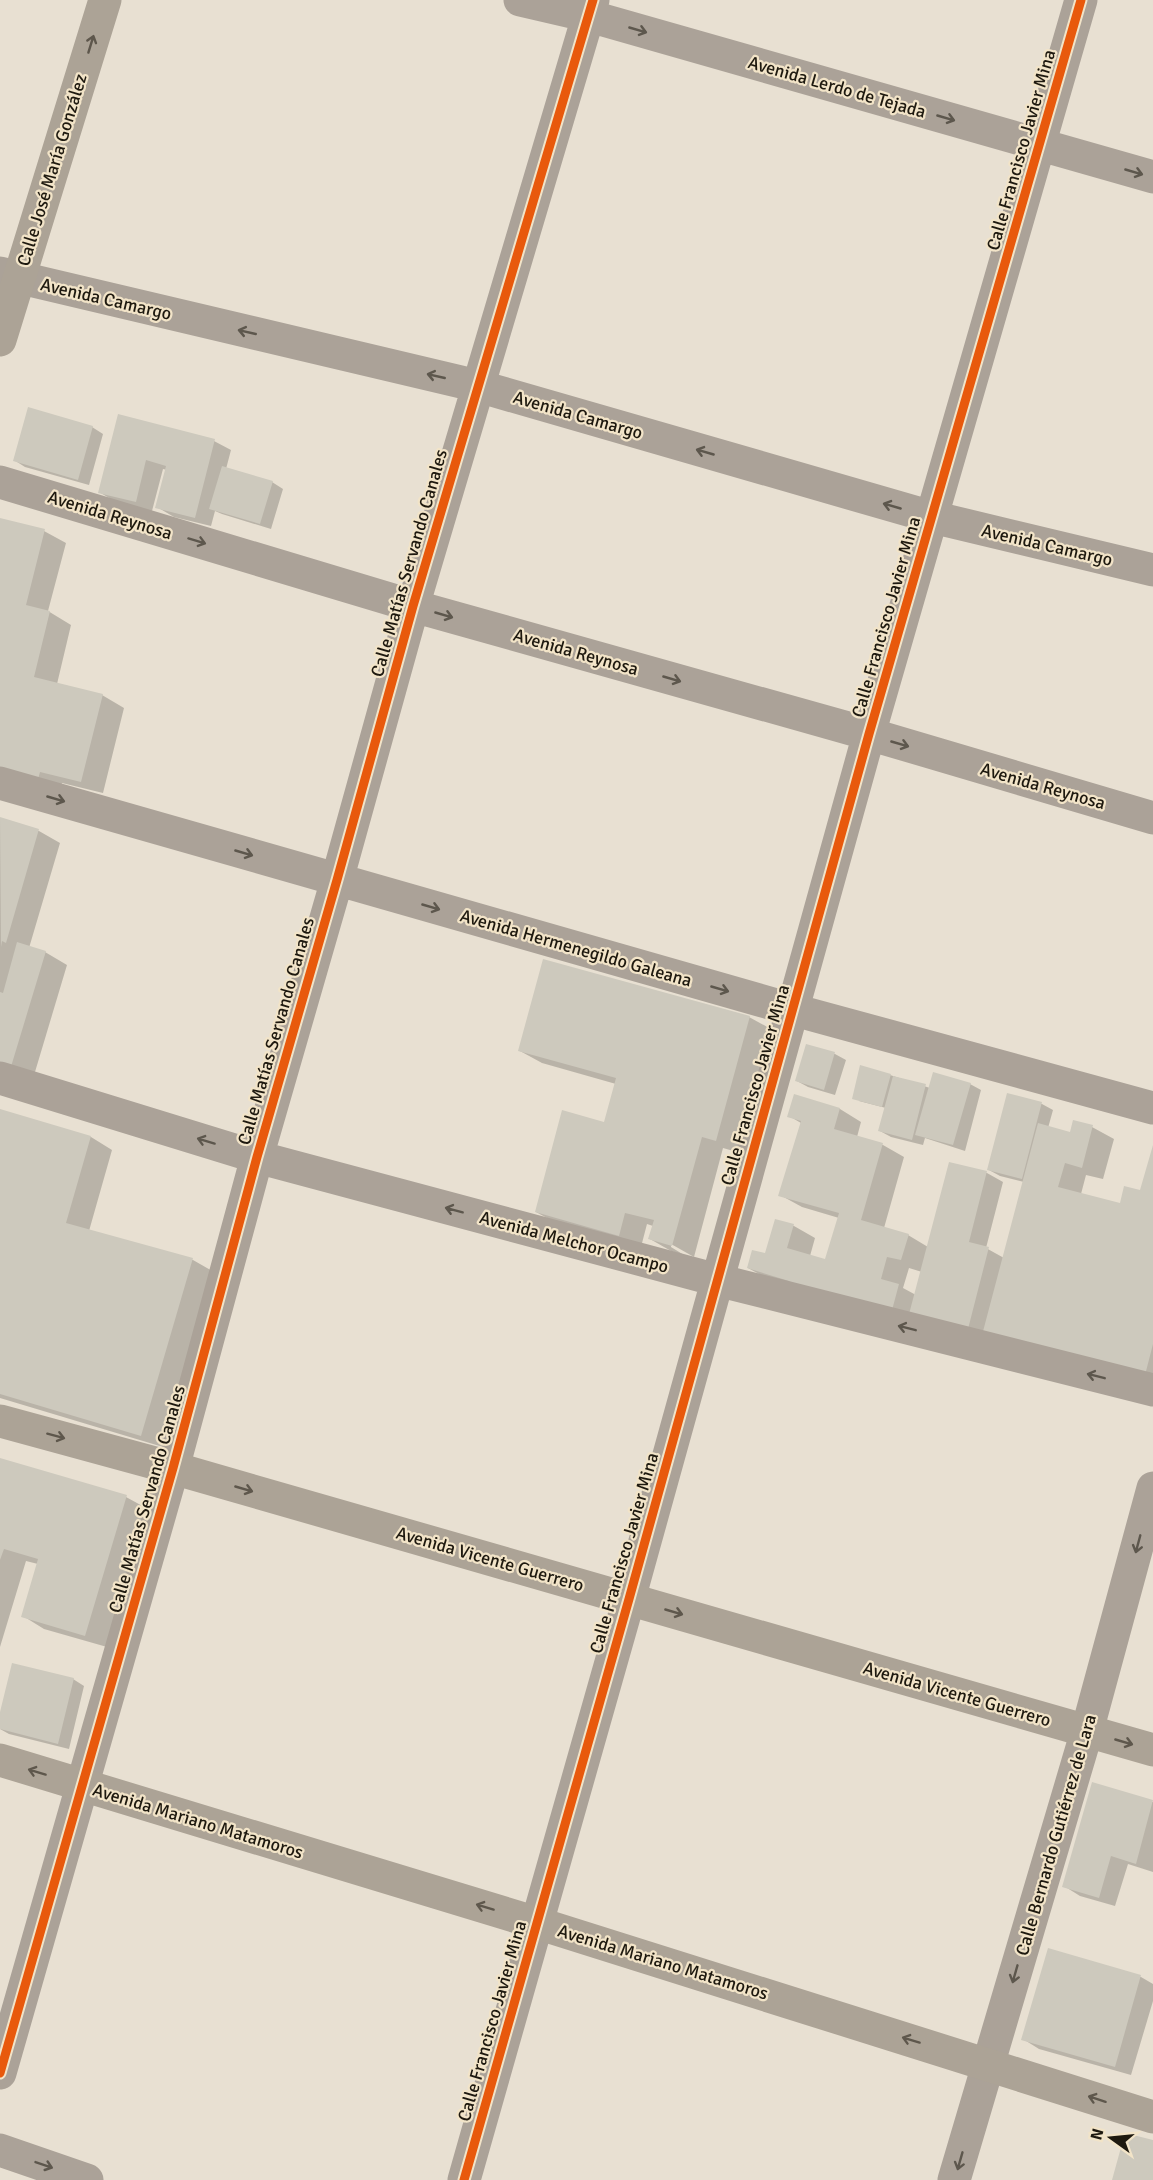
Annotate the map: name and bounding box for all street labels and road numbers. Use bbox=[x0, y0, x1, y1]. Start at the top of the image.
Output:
street label: Calle Francisco Javier Mina bbox=[982, 47, 1060, 253]
street label: Avenida Lerdo de Tejada bbox=[746, 51, 928, 123]
street label: Calle José María González bbox=[12, 71, 92, 269]
street label: Avenida Camargo bbox=[38, 273, 174, 325]
street label: Avenida Camargo bbox=[511, 386, 645, 444]
street label: Calle Matías Servando Canales bbox=[366, 447, 452, 679]
street label: Avenida Reynosa bbox=[45, 486, 175, 544]
street label: Calle Francisco Javier Mina bbox=[847, 514, 925, 720]
street label: Avenida Camargo bbox=[979, 519, 1115, 571]
street label: Avenida Reynosa bbox=[511, 624, 641, 680]
street label: Avenida Reynosa bbox=[978, 758, 1108, 814]
street label: Avenida Hermenegildo Galeana bbox=[458, 904, 694, 992]
street label: Calle Matías Servando Canales bbox=[233, 915, 319, 1147]
street label: Calle Francisco Javier Mina bbox=[716, 982, 794, 1188]
street label: Avenida Melchor Ocampo bbox=[477, 1206, 671, 1278]
street label: Calle Matías Servando Canales bbox=[104, 1383, 190, 1615]
street label: Calle Francisco Javier Mina bbox=[585, 1450, 663, 1656]
street label: Avenida Vicente Guerrero bbox=[393, 1522, 587, 1596]
street label: Avenida Vicente Guerrero bbox=[860, 1657, 1054, 1731]
street label: Calle Bernardo Gutiérrez de Lara bbox=[1011, 1712, 1101, 1958]
street label: Avenida Mariano Matamoros bbox=[90, 1778, 306, 1864]
street label: Calle Francisco Javier Mina bbox=[453, 1918, 531, 2124]
street label: Avenida Mariano Matamoros bbox=[555, 1919, 771, 2005]

